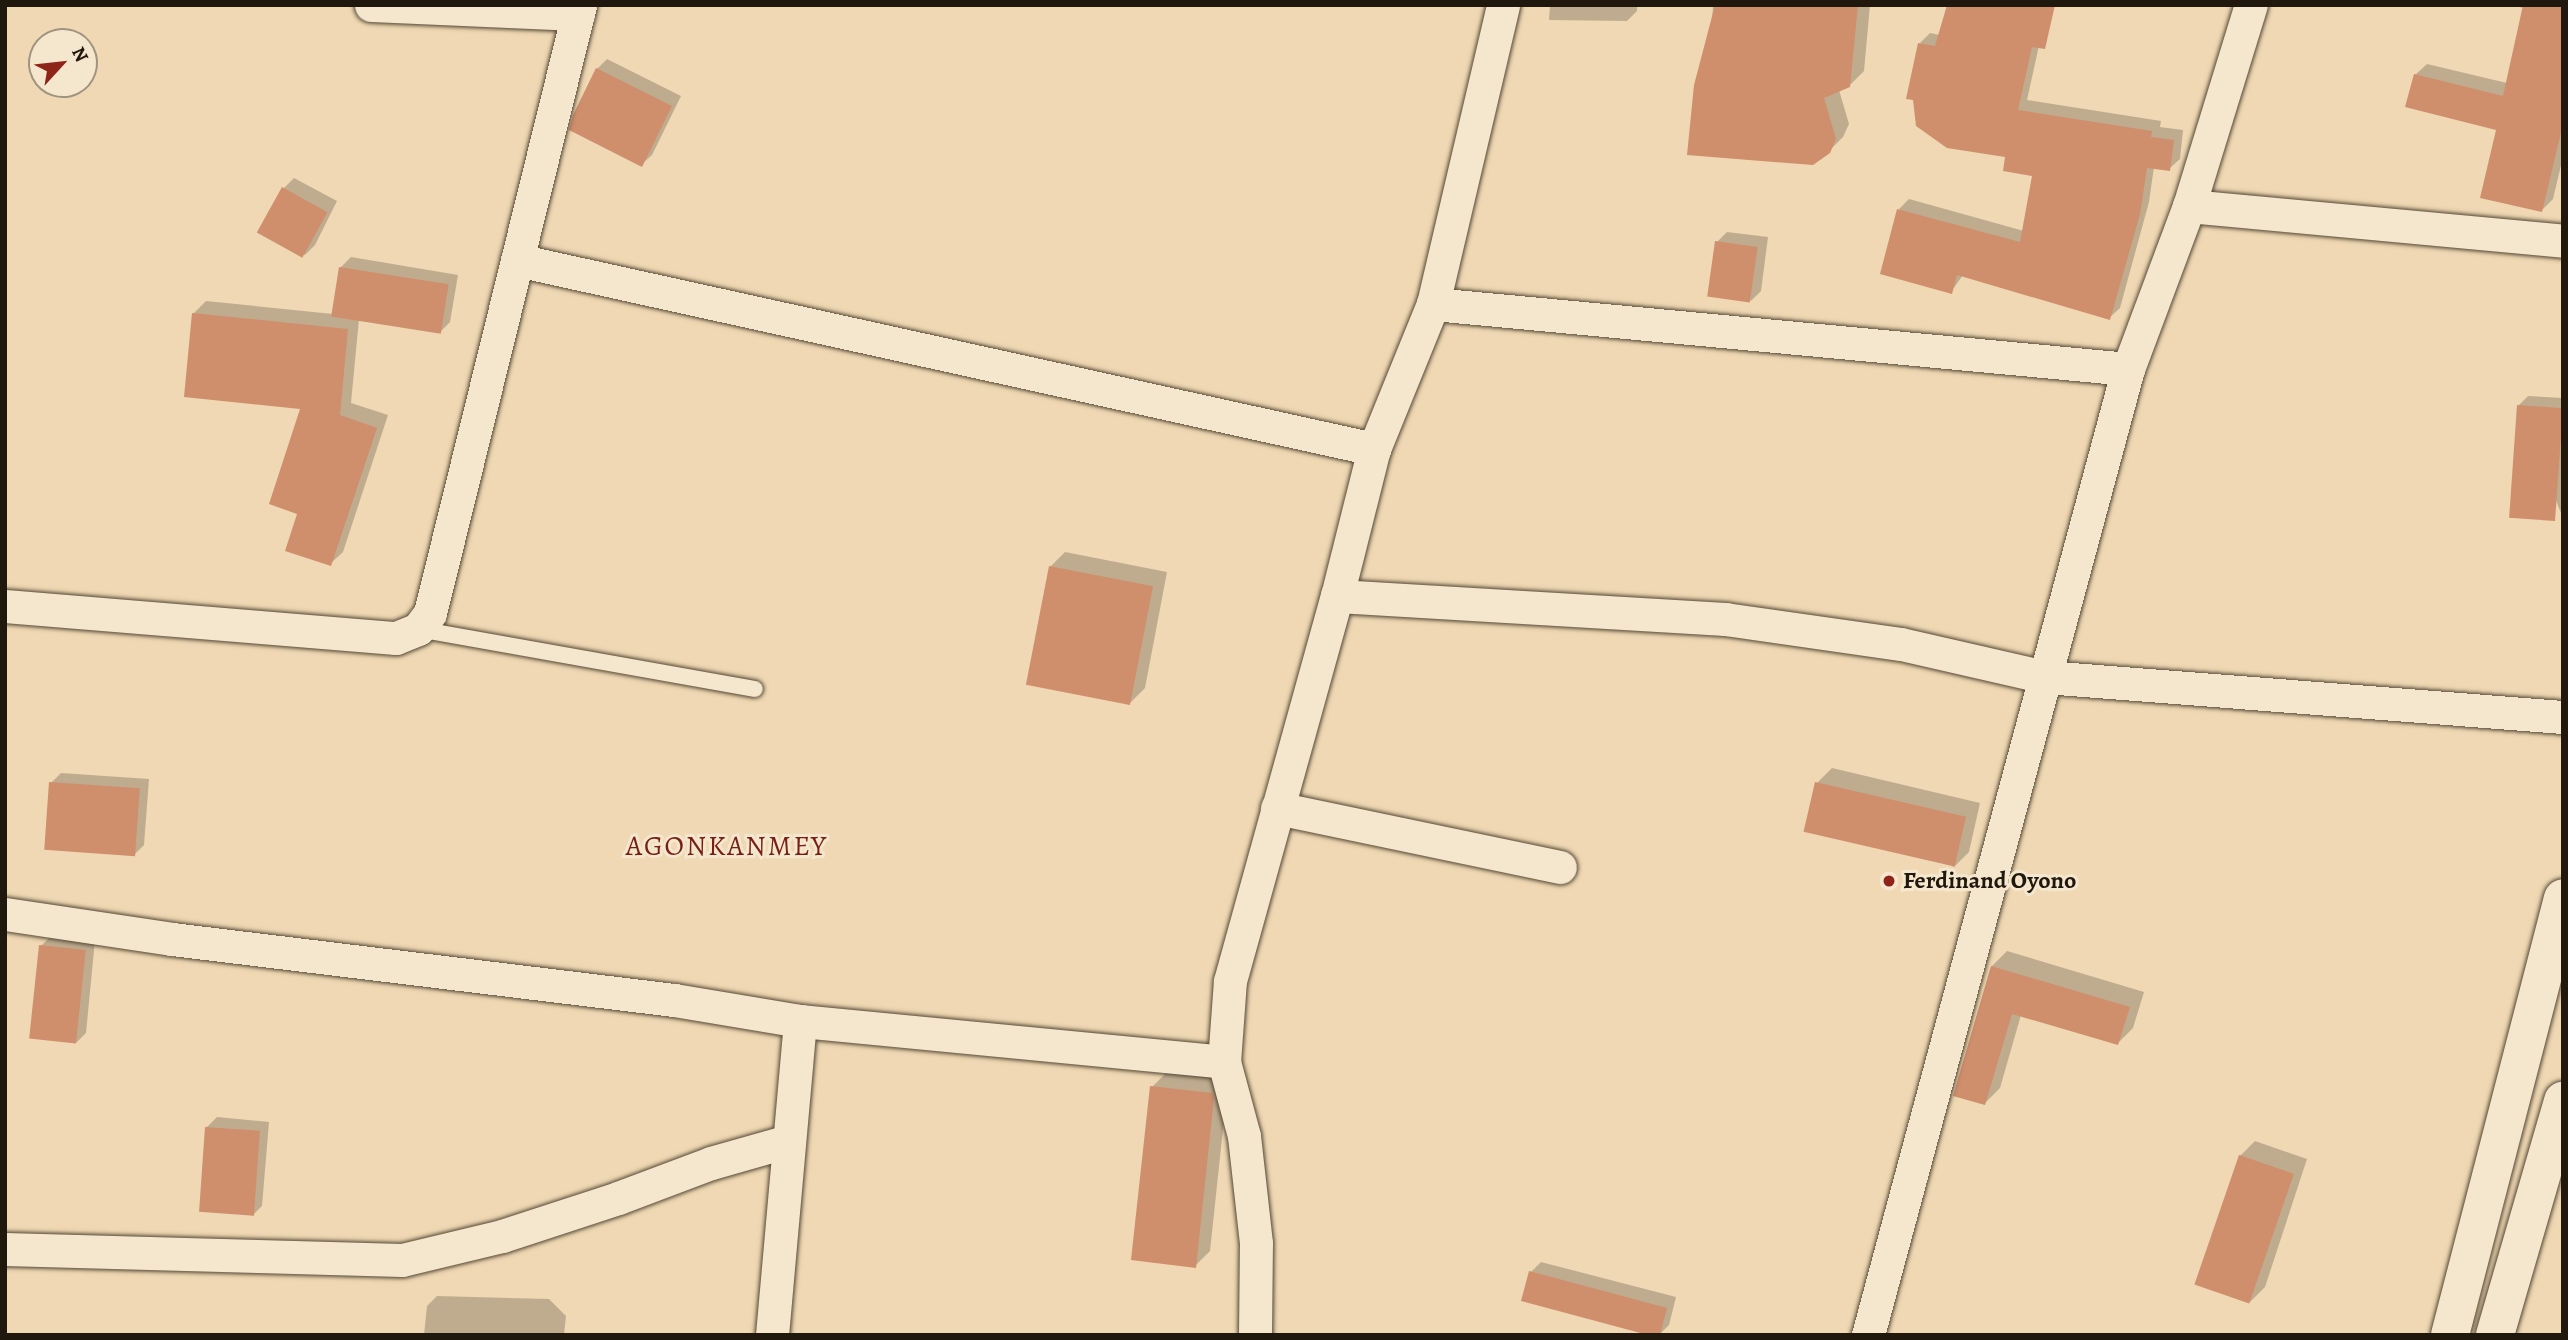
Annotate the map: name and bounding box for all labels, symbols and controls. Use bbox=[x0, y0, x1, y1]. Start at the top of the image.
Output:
north arrow bbox=[28, 28, 98, 98]
text: N bbox=[65, 42, 95, 66]
district label: AGONKANMEY bbox=[627, 829, 827, 863]
place label: Ferdinand Oyono bbox=[1903, 867, 2076, 895]
marker: Ferdinand Oyono bbox=[1881, 873, 1897, 889]

